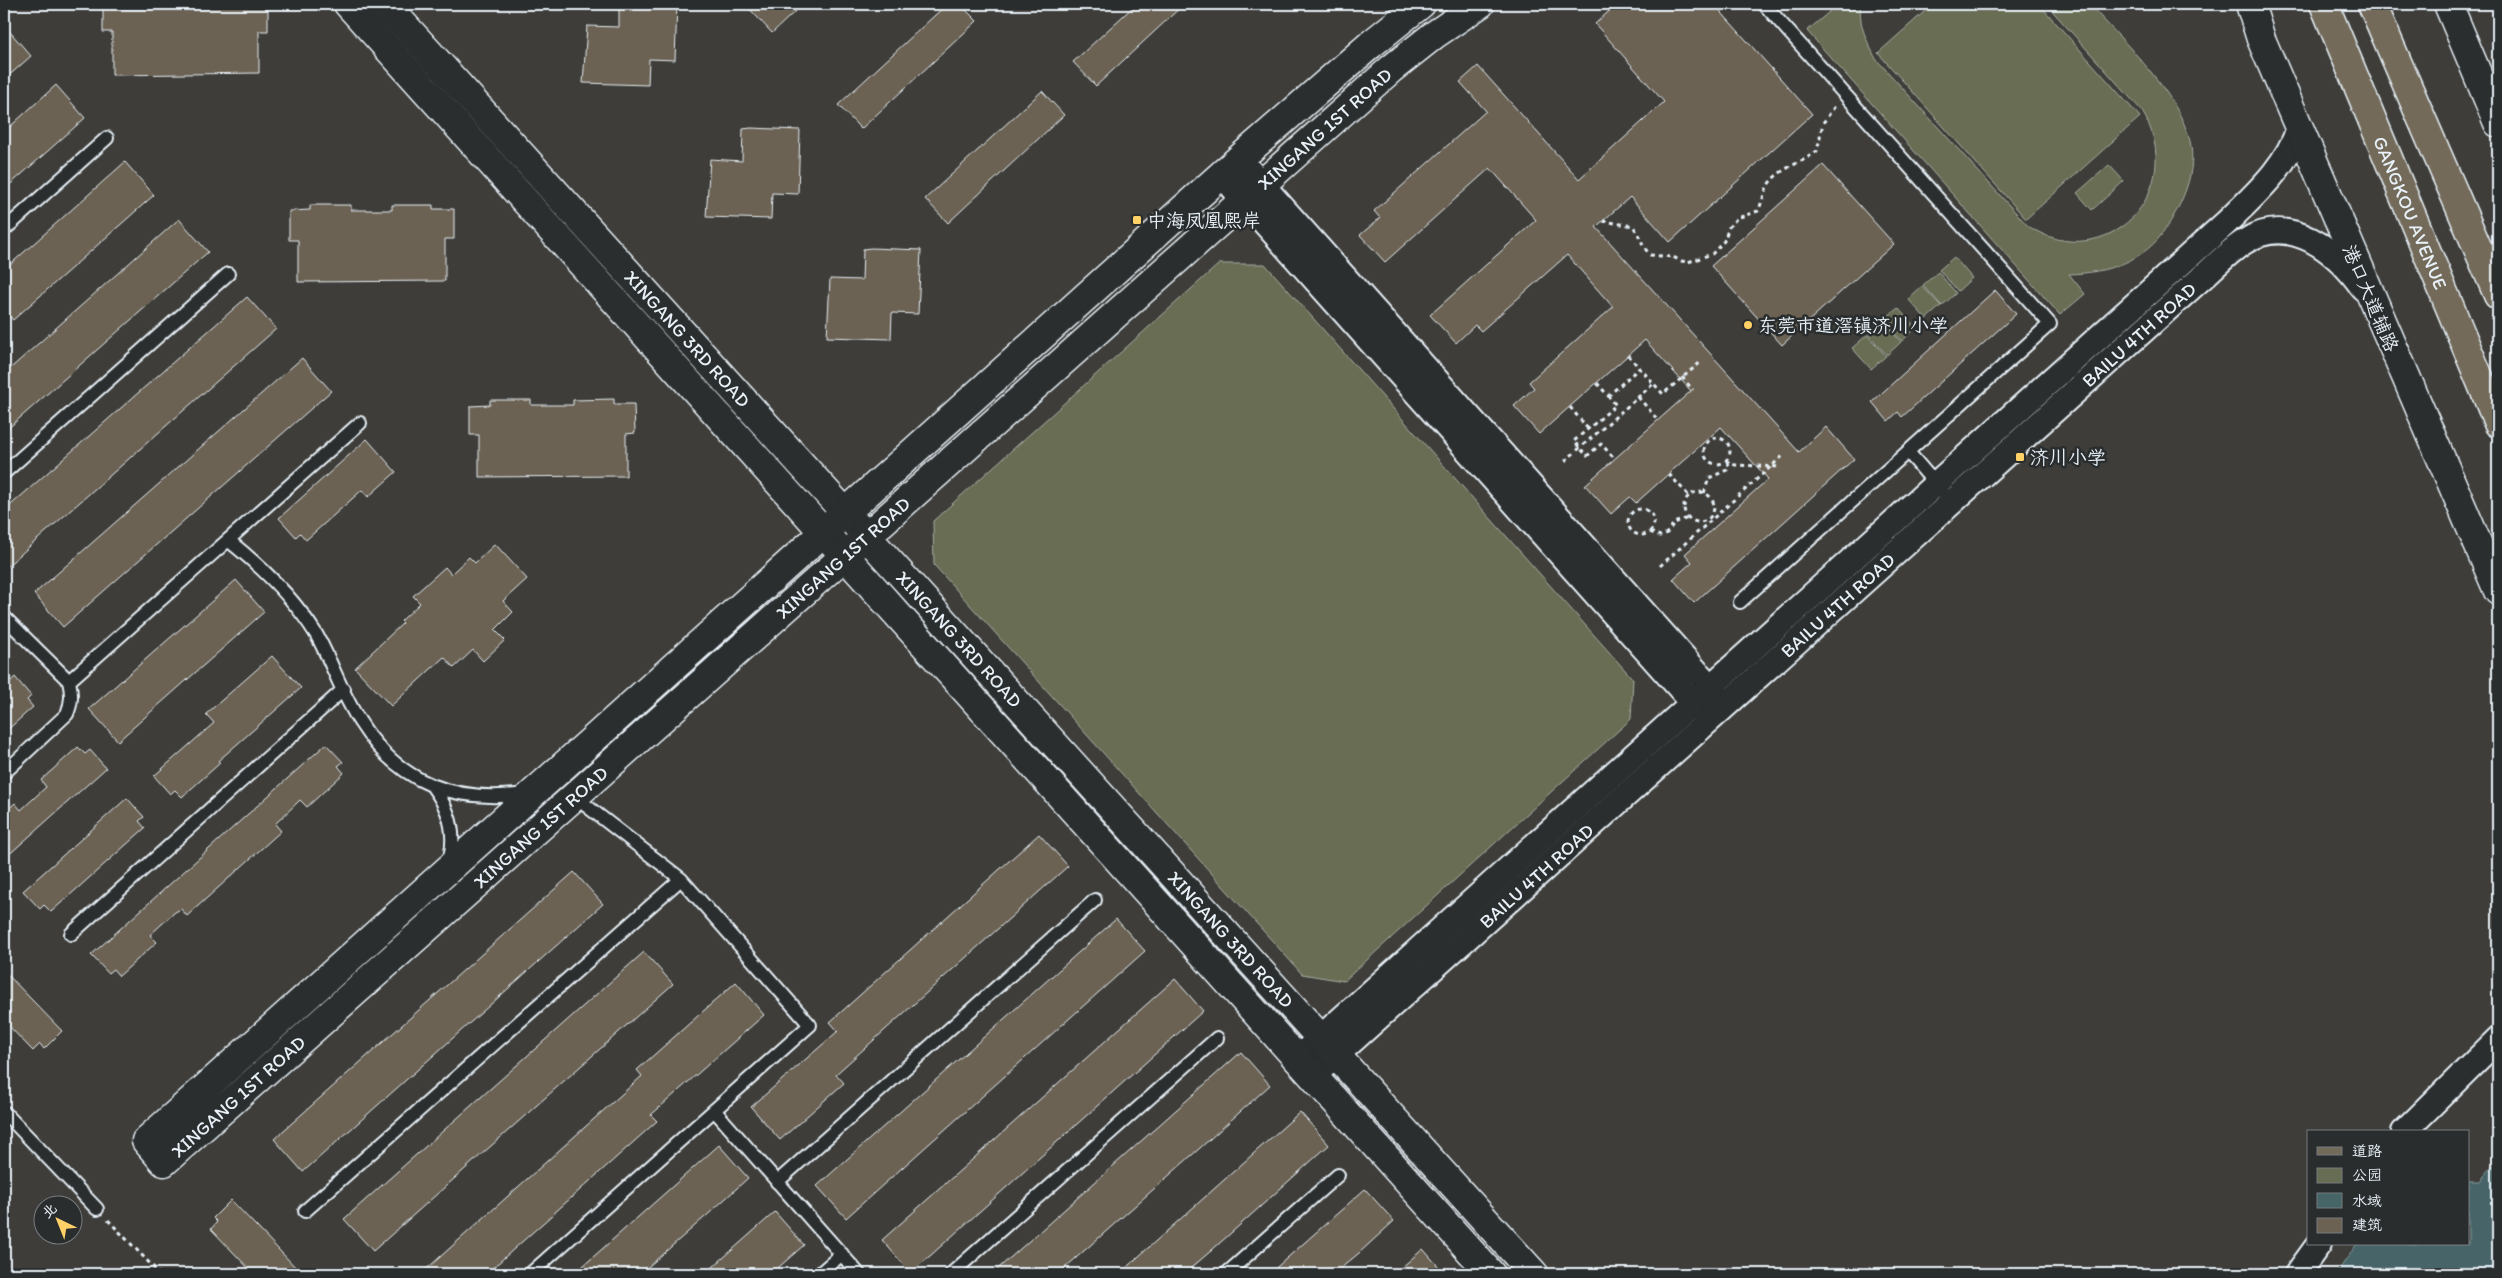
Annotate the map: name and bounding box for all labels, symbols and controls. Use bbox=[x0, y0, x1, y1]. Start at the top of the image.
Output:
street label: XINGANG 1ST ROAD bbox=[1253, 63, 1397, 195]
street label: GANGKOU AVENUE bbox=[2368, 133, 2452, 293]
place label: 中海凤凰熙岸 bbox=[1147, 209, 1261, 232]
marker: 中海凤凰熙岸 bbox=[1131, 214, 1143, 226]
street label: 港口大道辅路 bbox=[2338, 241, 2403, 355]
street label: XINGANG 3RD ROAD bbox=[619, 265, 755, 412]
street label: BAILU 4TH ROAD bbox=[2077, 277, 2201, 392]
place label: 东莞市道滘镇济川小学 bbox=[1758, 314, 1948, 337]
marker: 东莞市道滘镇济川小学 bbox=[1742, 319, 1754, 331]
place label: 济川小学 bbox=[2030, 446, 2106, 469]
marker: 济川小学 bbox=[2014, 451, 2026, 463]
street label: XINGANG 1ST ROAD bbox=[771, 492, 915, 624]
street label: BAILU 4TH ROAD bbox=[1776, 548, 1900, 663]
street label: XINGANG 3RD ROAD bbox=[891, 566, 1027, 712]
street label: XINGANG 1ST ROAD bbox=[469, 761, 613, 893]
street label: BAILU 4TH ROAD bbox=[1475, 819, 1598, 933]
street label: XINGANG 3RD ROAD bbox=[1163, 866, 1298, 1013]
street label: XINGANG 1ST ROAD bbox=[166, 1031, 310, 1163]
legend bbox=[2307, 1130, 2470, 1246]
text: 道路 bbox=[2352, 1142, 2382, 1160]
text: 公园 bbox=[2352, 1166, 2382, 1184]
text: 水域 bbox=[2352, 1192, 2382, 1210]
north arrow bbox=[32, 1196, 82, 1246]
text: 北 bbox=[39, 1200, 60, 1222]
text: 建筑 bbox=[2352, 1216, 2382, 1234]

